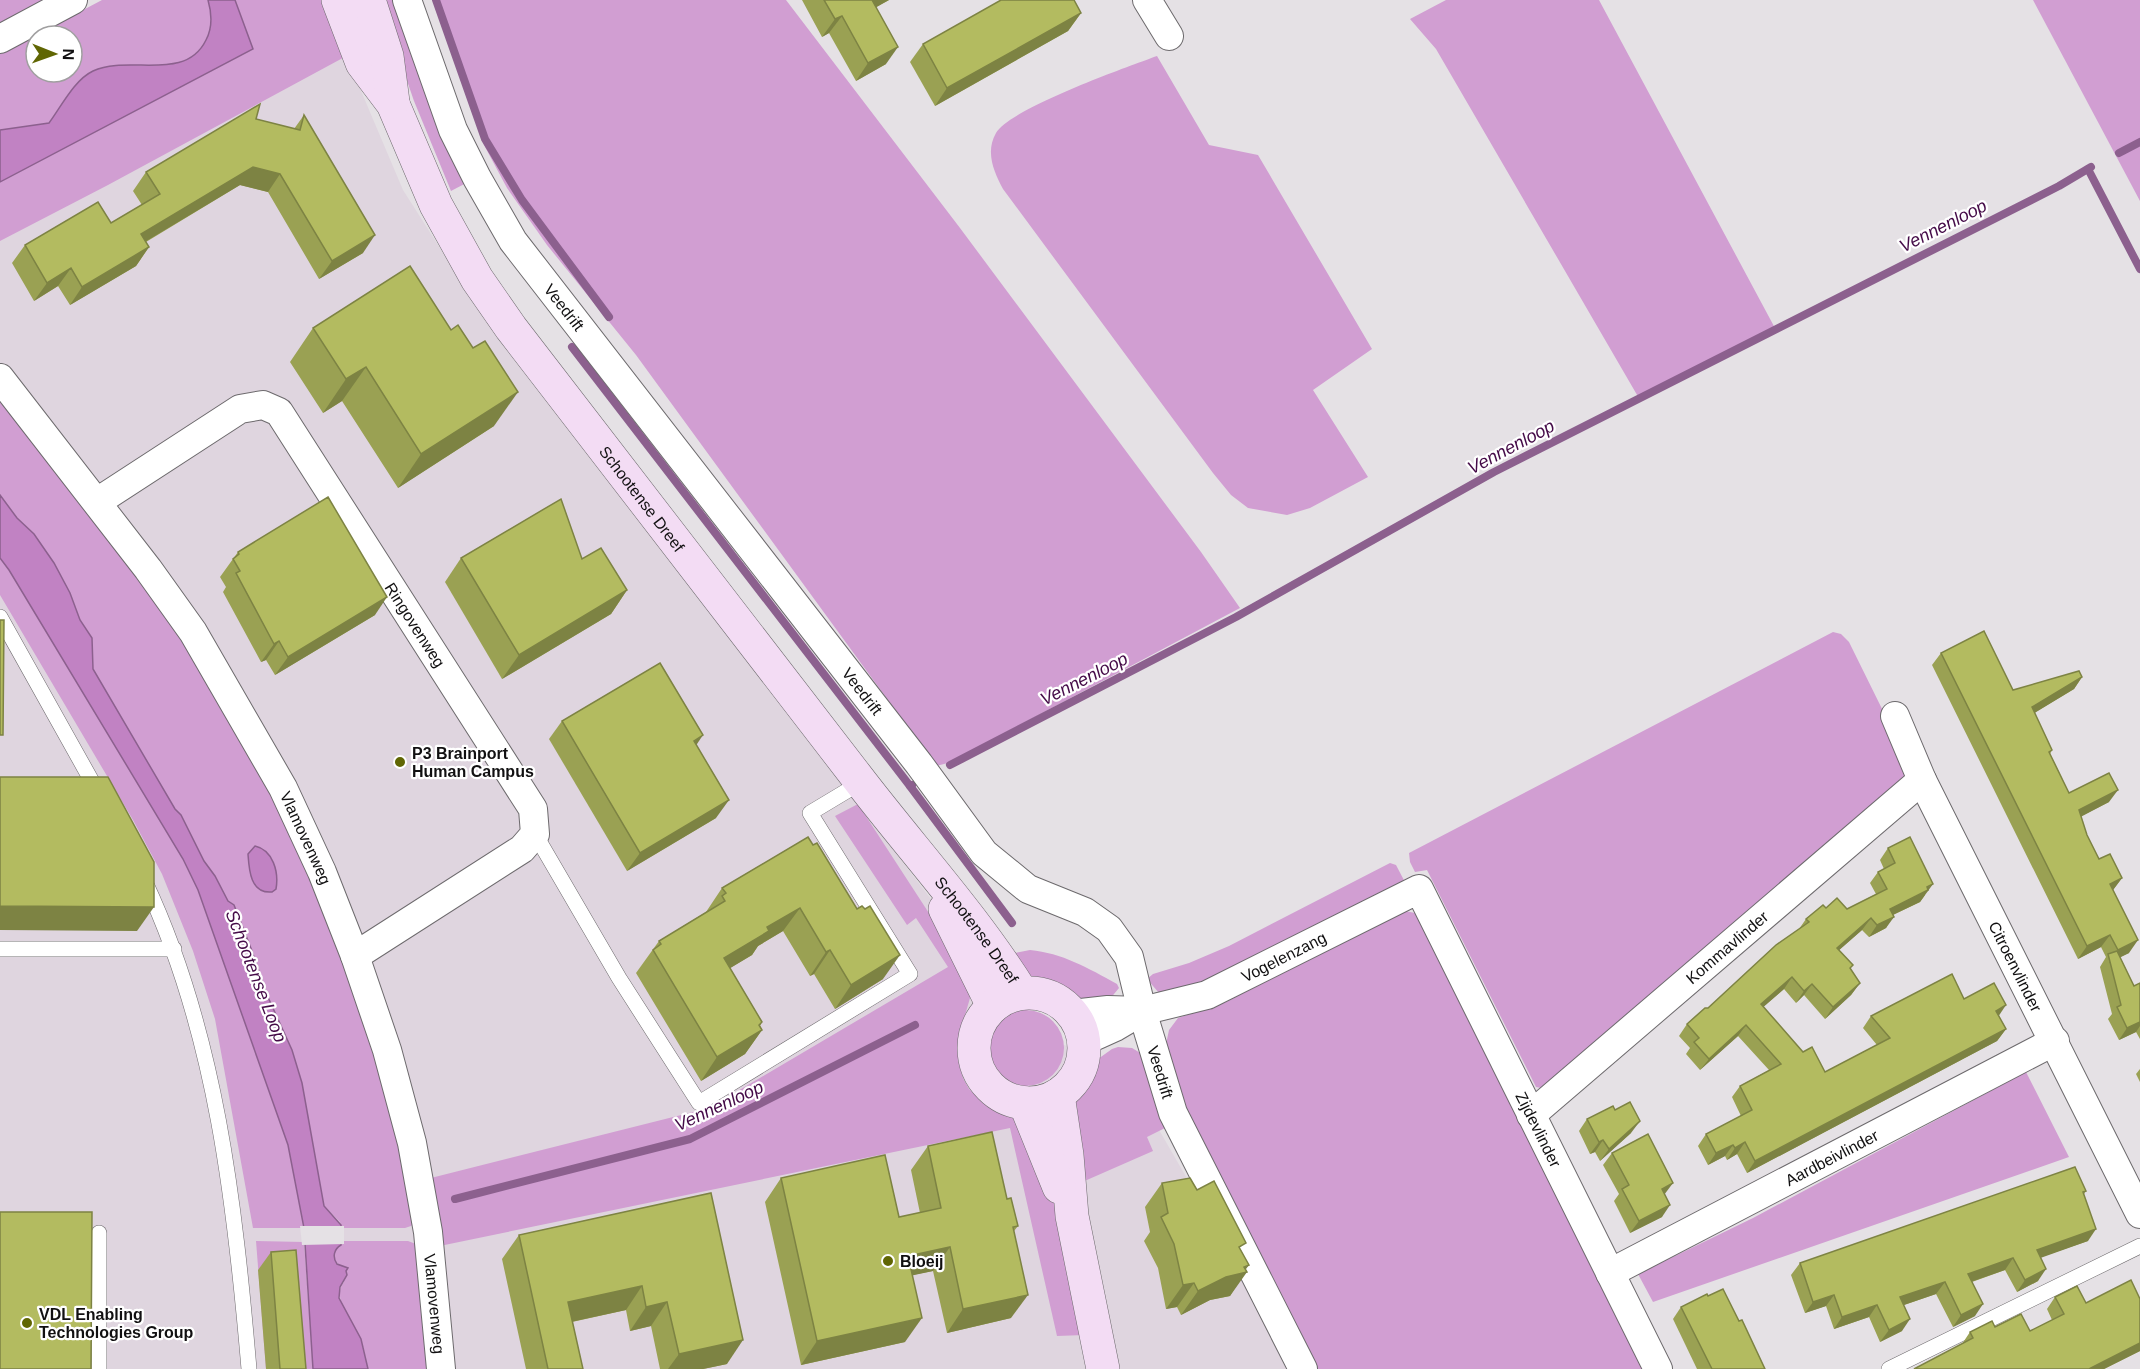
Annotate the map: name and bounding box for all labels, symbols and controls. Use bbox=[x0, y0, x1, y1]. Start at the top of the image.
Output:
north arrow bbox=[24, 24, 84, 84]
text: N bbox=[60, 48, 77, 60]
water label: Vennenloop bbox=[1896, 195, 1990, 257]
street label: Veedrift bbox=[541, 281, 588, 335]
water label: Vennenloop bbox=[1464, 416, 1558, 478]
street label: Schootense Dreef bbox=[596, 443, 688, 555]
street label: Ringovenweg bbox=[381, 580, 448, 671]
water label: Vennenloop bbox=[1037, 648, 1131, 710]
street label: Veedrift bbox=[839, 665, 886, 719]
place label: P3 Brainport Human Campus bbox=[412, 745, 534, 780]
marker: P3 Brainport Human Campus bbox=[393, 755, 407, 769]
street label: Vlamovenweg bbox=[277, 789, 334, 887]
street label: Schootense Dreef bbox=[931, 874, 1022, 987]
water label: Schootense Loop bbox=[222, 907, 290, 1045]
street label: Kommavlinder bbox=[1683, 907, 1772, 987]
street label: Citroenvlinder bbox=[1985, 919, 2045, 1015]
street label: Vogelenzang bbox=[1239, 929, 1329, 985]
street label: Veedrift bbox=[1144, 1044, 1176, 1101]
water label: Vennenloop bbox=[672, 1077, 766, 1135]
street label: Zijdevlinder bbox=[1512, 1089, 1564, 1171]
street label: Aardbeivlinder bbox=[1783, 1126, 1882, 1189]
street label: Vlamovenweg bbox=[421, 1253, 448, 1355]
place label: Bloeij bbox=[900, 1253, 944, 1270]
marker: Bloeij bbox=[881, 1254, 895, 1268]
place label: VDL Enabling Technologies Group bbox=[39, 1306, 194, 1341]
marker: VDL Enabling Technologies Group bbox=[20, 1316, 34, 1330]

